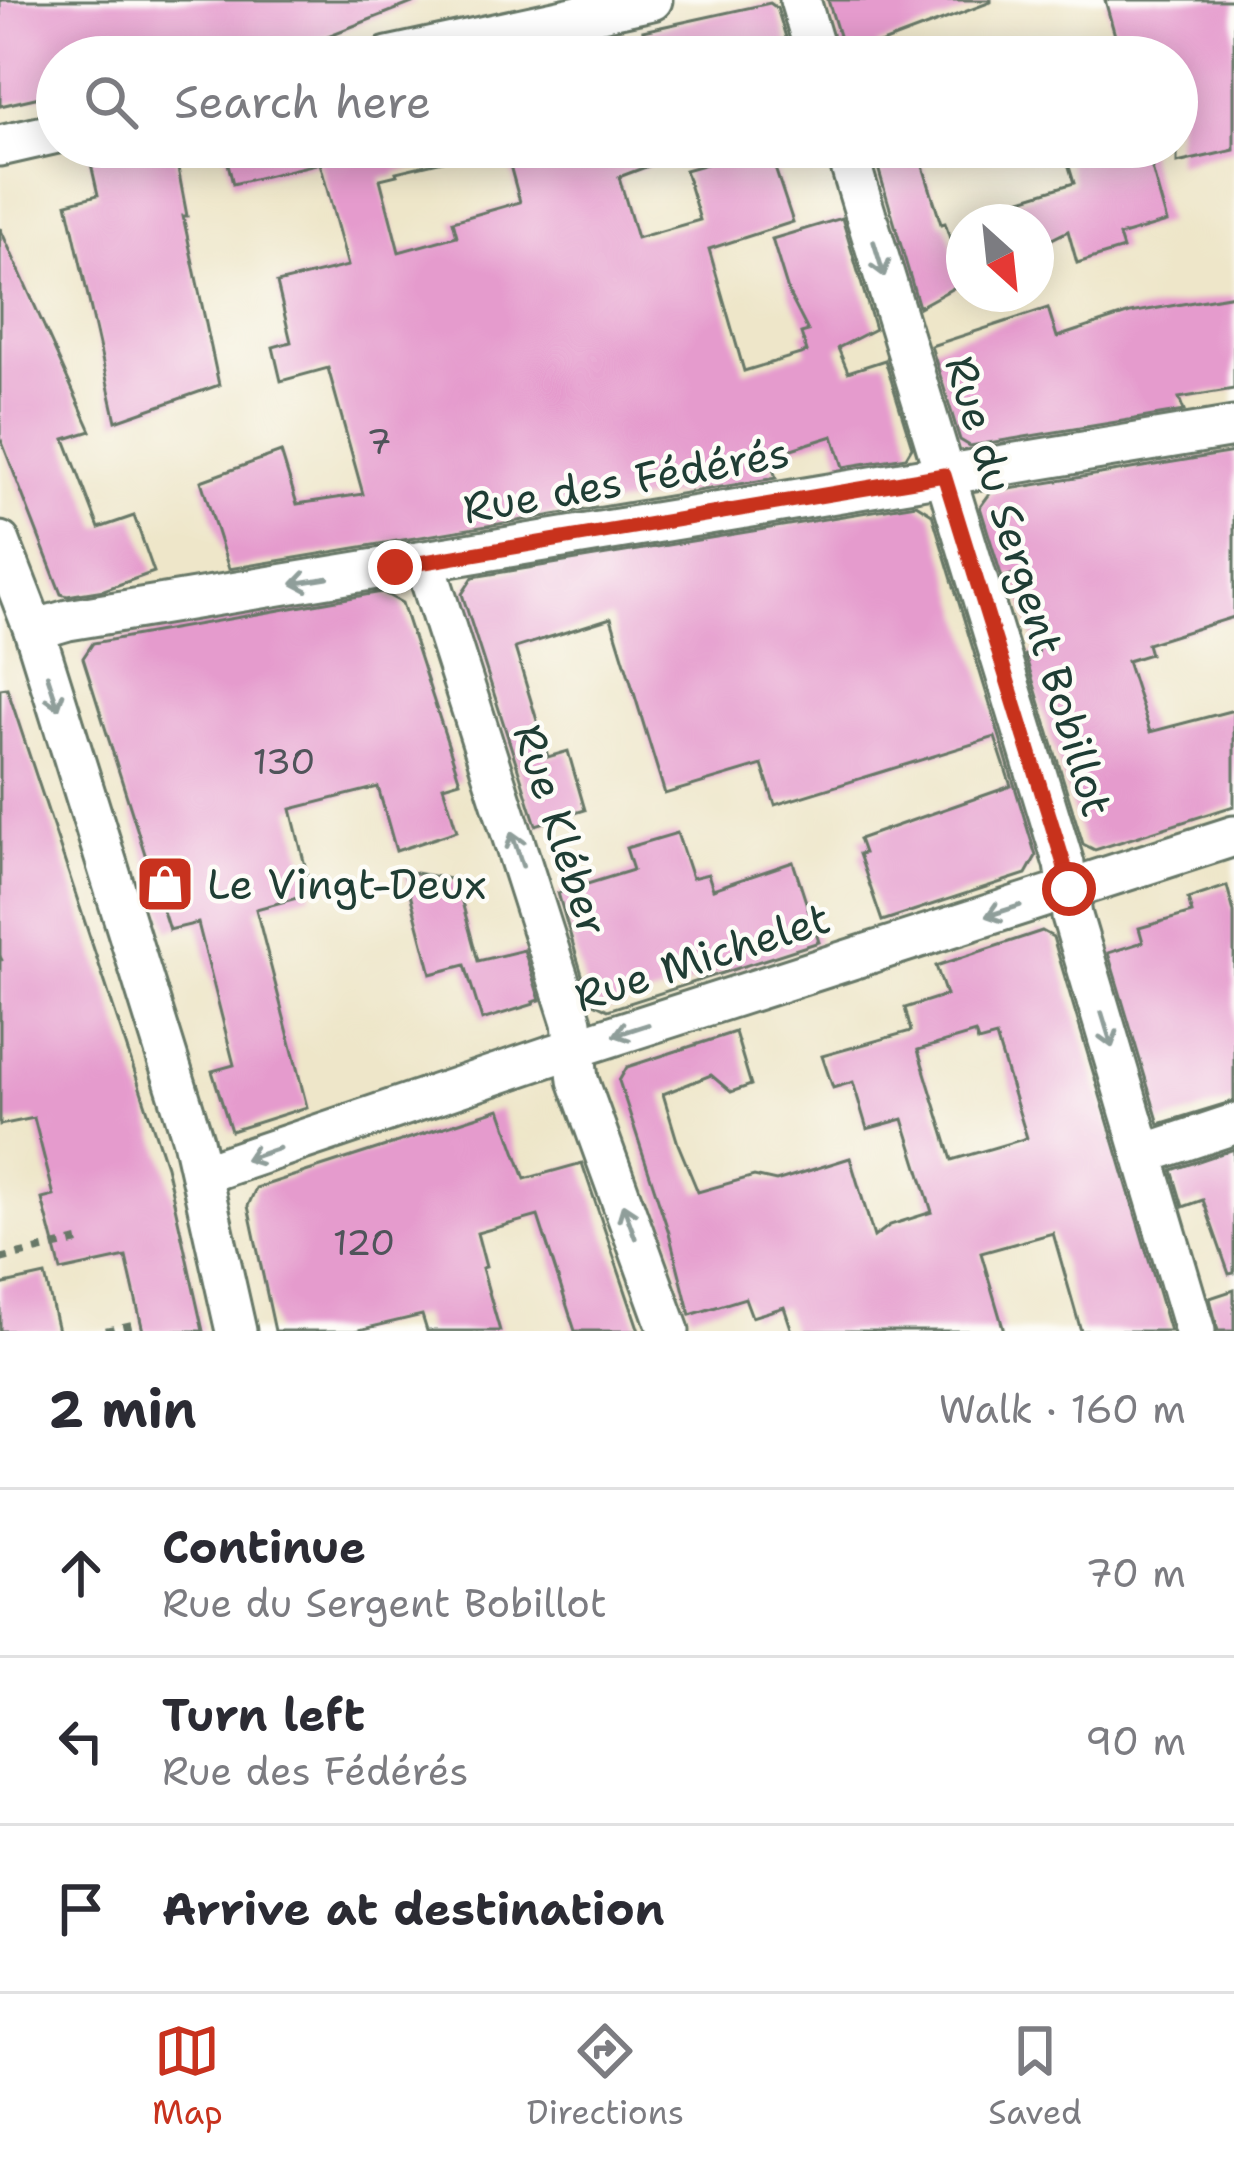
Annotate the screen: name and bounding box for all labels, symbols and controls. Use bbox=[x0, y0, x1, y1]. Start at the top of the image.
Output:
search box bbox=[36, 36, 1198, 168]
icon: search bbox=[78, 69, 144, 135]
text: Search here bbox=[174, 72, 431, 132]
north arrow bbox=[946, 204, 1054, 312]
one-way arrow bbox=[869, 239, 891, 277]
street label: Rue du Sergent Bobillot bbox=[932, 349, 1126, 823]
house number: 7 bbox=[366, 417, 392, 466]
street label: Rue des Fédérés bbox=[459, 424, 793, 536]
route end bbox=[368, 540, 422, 594]
one-way arrow bbox=[291, 570, 330, 593]
one-way arrow bbox=[44, 672, 66, 710]
street label: Rue Kléber bbox=[500, 717, 622, 943]
house number: 130 bbox=[252, 737, 316, 786]
one-way arrow bbox=[505, 831, 527, 869]
shop icon: Le Vingt-Deux bbox=[134, 853, 196, 915]
place label: Le Vingt-Deux bbox=[207, 856, 487, 912]
route start bbox=[1042, 862, 1096, 916]
street label: Rue Michelet bbox=[567, 889, 837, 1025]
one-way arrow bbox=[985, 901, 1023, 923]
one-way arrow bbox=[1097, 1010, 1119, 1048]
one-way arrow bbox=[613, 1021, 651, 1043]
one-way arrow bbox=[243, 1144, 281, 1166]
one-way arrow bbox=[617, 1203, 638, 1240]
house number: 120 bbox=[333, 1218, 395, 1267]
text: 2 min bbox=[48, 1375, 197, 1443]
text: Walk · 160 m bbox=[939, 1383, 1186, 1435]
text: Continue bbox=[162, 1517, 366, 1577]
icon: ahead bbox=[48, 1540, 114, 1606]
text: 70 m bbox=[1085, 1547, 1186, 1599]
text: Rue du Sergent Bobillot bbox=[162, 1577, 607, 1629]
text: Turn left bbox=[162, 1685, 365, 1745]
icon: left bbox=[48, 1708, 114, 1774]
text: 90 m bbox=[1085, 1715, 1186, 1767]
text: Rue des Fédérés bbox=[162, 1745, 469, 1797]
icon: arrive bbox=[48, 1876, 114, 1942]
text: Arrive at destination bbox=[162, 1879, 665, 1939]
tab: Map bbox=[152, 2018, 223, 2135]
tab: Directions bbox=[527, 2018, 684, 2135]
tab: Saved bbox=[988, 2018, 1082, 2135]

